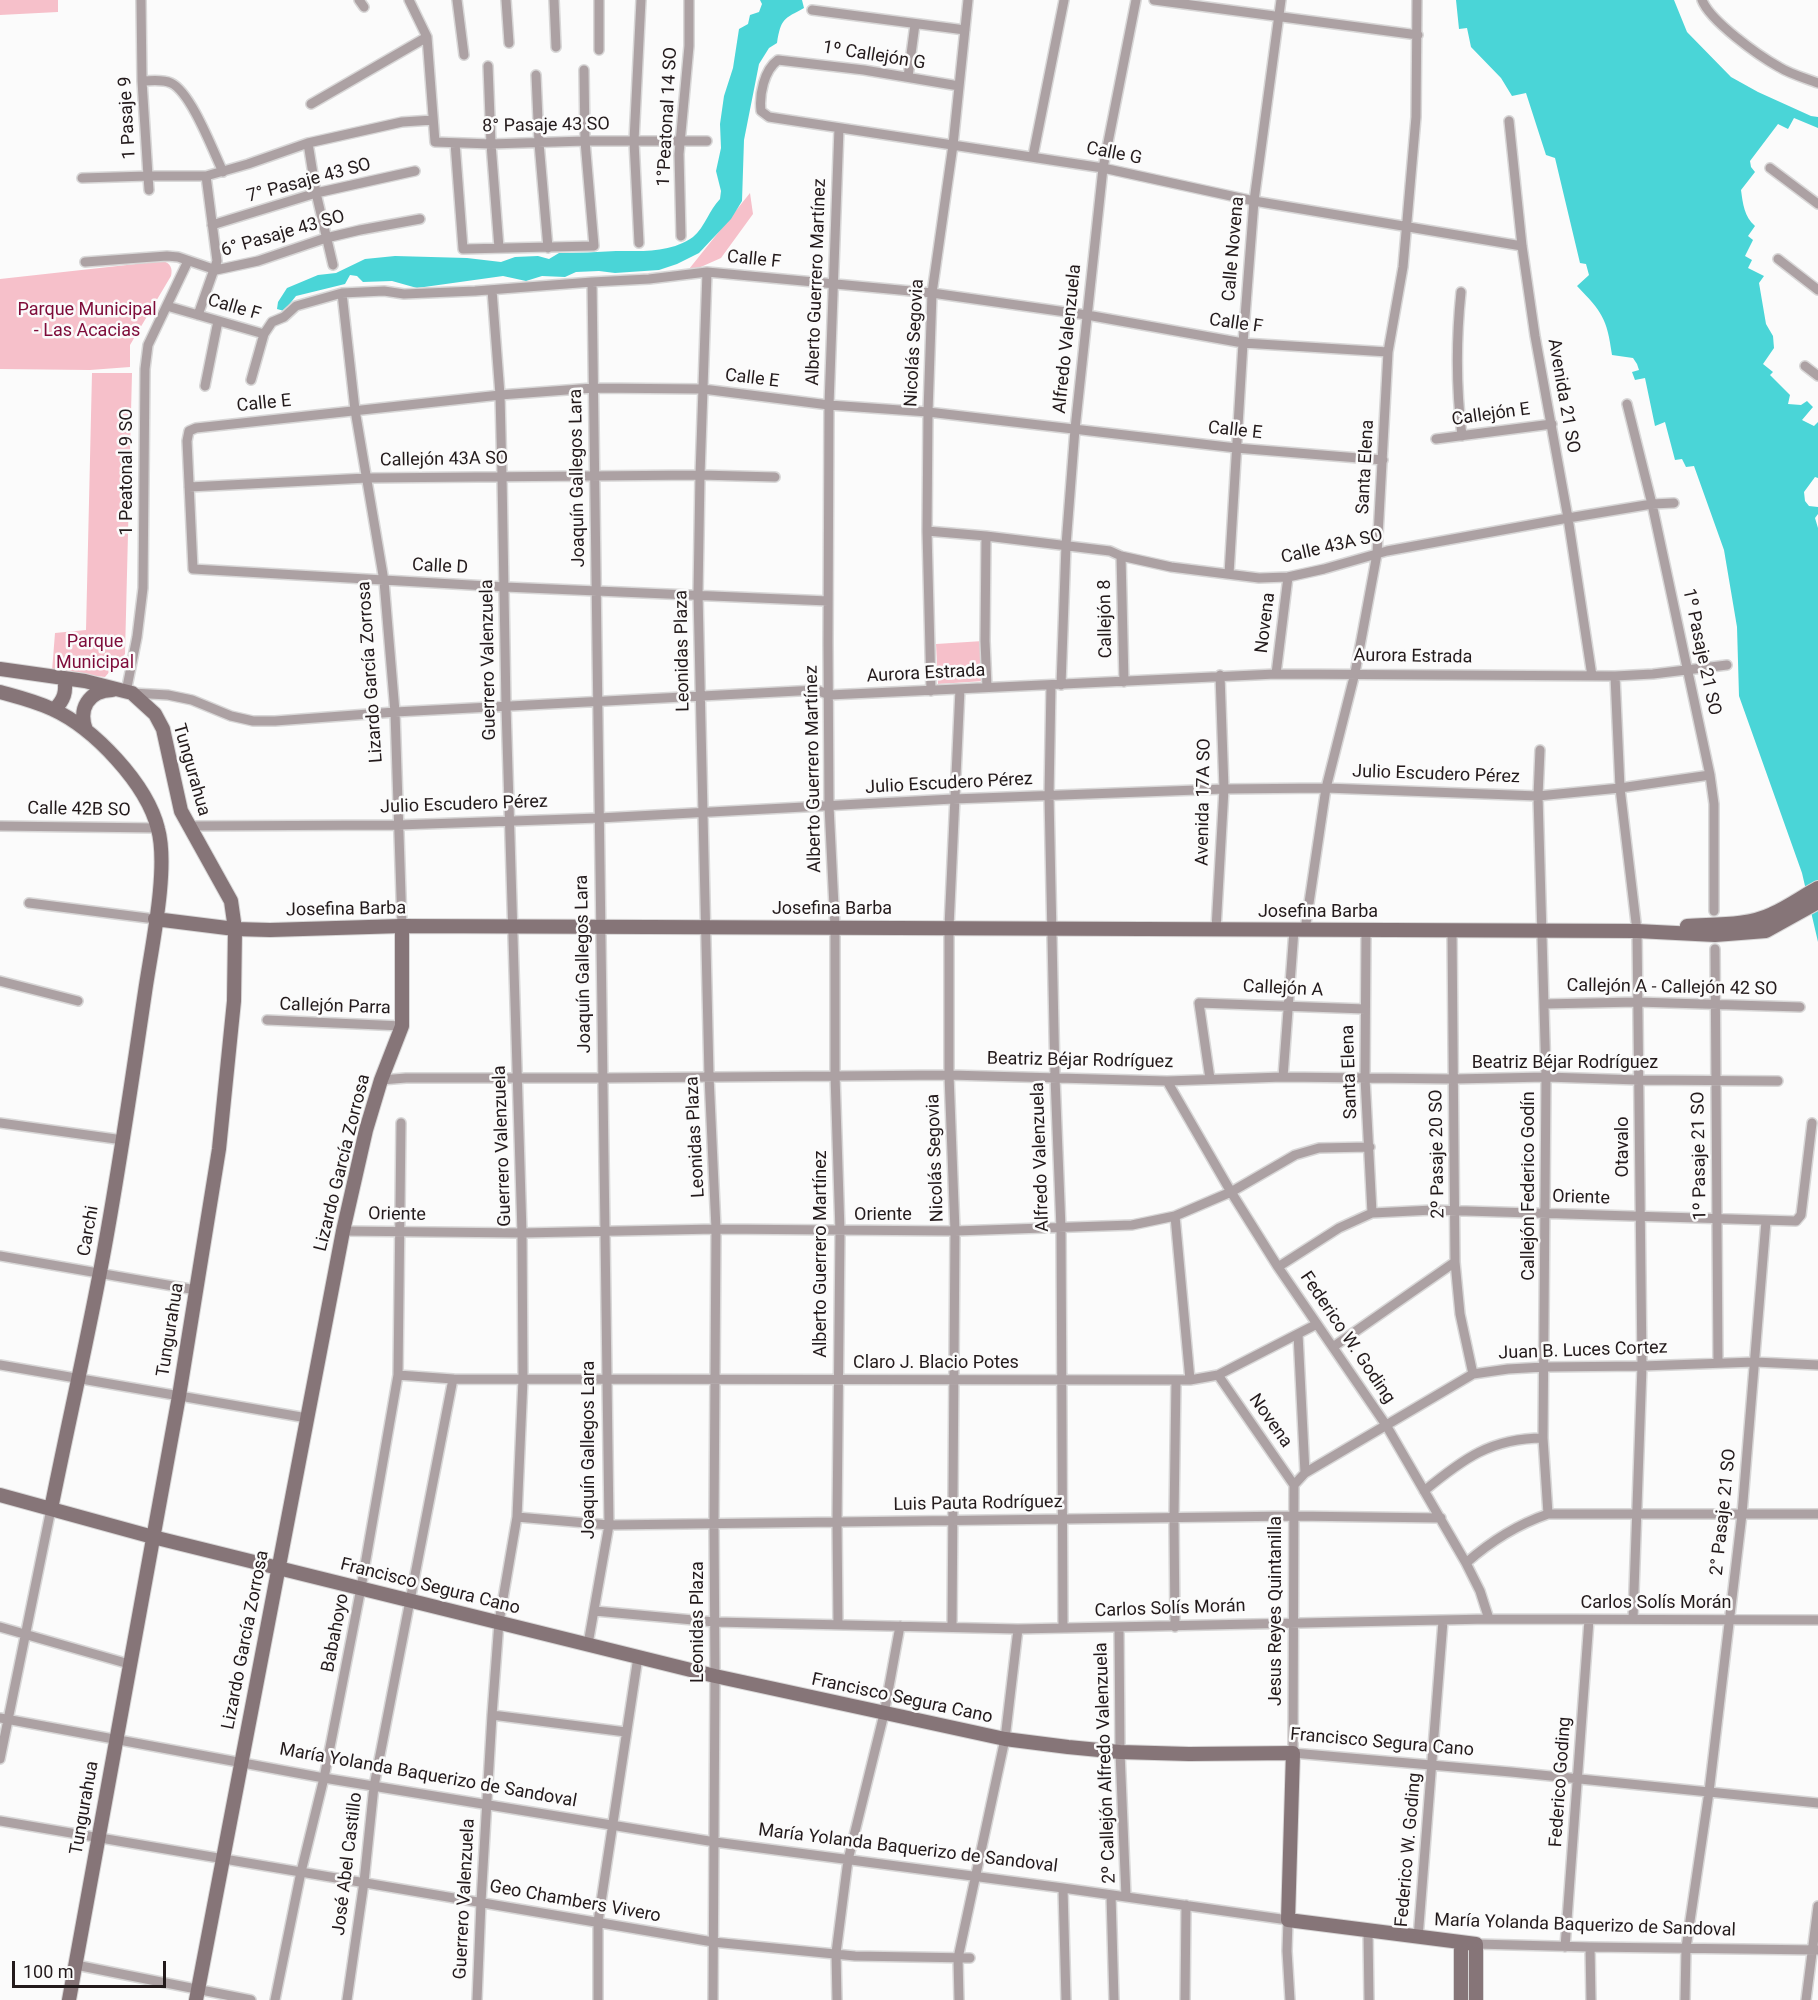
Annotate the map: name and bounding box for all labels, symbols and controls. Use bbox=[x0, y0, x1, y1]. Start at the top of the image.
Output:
street label: 1º Callejón G bbox=[821, 37, 927, 75]
street label: 1°Peatonal 14 SO bbox=[654, 47, 682, 187]
street label: 1 Pasaje 9 bbox=[115, 76, 141, 160]
street label: 8° Pasaje 43 SO bbox=[482, 114, 610, 138]
street label: Calle G bbox=[1084, 138, 1144, 170]
street label: 7° Pasaje 43 SO bbox=[245, 154, 373, 208]
street label: Alberto Guerrero Martínez bbox=[803, 178, 831, 386]
street label: Calle Novena bbox=[1219, 196, 1249, 302]
street label: 6° Pasaje 43 SO bbox=[219, 206, 347, 262]
street label: Calle F bbox=[726, 246, 782, 274]
street label: Alfredo Valenzuela bbox=[1049, 263, 1087, 415]
street label: Nicolás Segovia bbox=[901, 278, 929, 408]
street label: Calle F bbox=[205, 290, 263, 326]
park label: Parque Municipal - Las Acacias bbox=[17, 299, 157, 342]
street label: Calle F bbox=[1208, 310, 1264, 338]
street label: Avenida 21 SO bbox=[1542, 337, 1584, 455]
street label: Calle E bbox=[724, 365, 780, 393]
street label: Joaquín Gallegos Lara bbox=[566, 389, 590, 567]
street label: Calle E bbox=[236, 390, 292, 418]
street label: Callejón E bbox=[1450, 399, 1532, 431]
street label: 1 Peatonal 9 SO bbox=[116, 408, 138, 536]
street label: Calle E bbox=[1207, 417, 1263, 445]
street label: Santa Elena bbox=[1353, 419, 1379, 515]
street label: Callejón 43A SO bbox=[380, 448, 508, 472]
street label: Calle 43A SO bbox=[1279, 525, 1385, 569]
street label: Calle D bbox=[411, 555, 469, 579]
street label: Guerrero Valenzuela bbox=[477, 579, 501, 741]
street label: Callejón 8 bbox=[1095, 579, 1117, 659]
street label: Lizardo García Zorrosa bbox=[354, 580, 388, 764]
street label: 1º Pasaje 21 SO bbox=[1677, 587, 1725, 717]
street label: Leonidas Plaza bbox=[671, 590, 695, 712]
street label: Novena bbox=[1252, 591, 1280, 655]
park label: Parque Municipal bbox=[56, 631, 134, 674]
street label: Aurora Estrada bbox=[1353, 645, 1473, 669]
street label: Aurora Estrada bbox=[866, 660, 986, 688]
street label: Alberto Guerrero Martínez bbox=[801, 665, 827, 873]
street label: Tungurahua bbox=[168, 721, 214, 819]
street label: Avenida 17A SO bbox=[1192, 738, 1216, 866]
street label: Julio Escudero Pérez bbox=[1352, 761, 1520, 789]
street label: Julio Escudero Pérez bbox=[865, 769, 1033, 799]
street label: Julio Escudero Pérez bbox=[380, 791, 548, 819]
street label: Calle 42B SO bbox=[27, 798, 131, 822]
street label: Joaquín Gallegos Lara bbox=[572, 875, 596, 1053]
street label: Josefina Barba bbox=[286, 898, 406, 922]
street label: Josefina Barba bbox=[772, 898, 892, 920]
street label: Josefina Barba bbox=[1258, 901, 1378, 923]
street label: Callejón A - Callejón 42 SO bbox=[1566, 975, 1778, 1001]
street label: Callejón A bbox=[1242, 976, 1324, 1002]
street label: Callejón Parra bbox=[279, 994, 391, 1020]
street label: Santa Elena bbox=[1338, 1024, 1362, 1120]
street label: Beatriz Béjar Rodríguez bbox=[987, 1049, 1173, 1073]
street label: Beatriz Béjar Rodríguez bbox=[1472, 1052, 1658, 1074]
street label: Guerrero Valenzuela bbox=[489, 1065, 517, 1227]
street label: Lizardo García Zorrosa bbox=[311, 1072, 375, 1254]
street label: Leonidas Plaza bbox=[682, 1076, 710, 1198]
street label: Alfredo Valenzuela bbox=[1028, 1082, 1054, 1232]
street label: 2º Pasaje 20 SO bbox=[1426, 1089, 1450, 1219]
street label: Callejón Federico Godín bbox=[1518, 1091, 1540, 1281]
street label: 1º Pasaje 21 SO bbox=[1688, 1091, 1712, 1221]
street label: Nicolás Segovia bbox=[923, 1094, 949, 1222]
street label: Otavalo bbox=[1612, 1117, 1634, 1177]
street label: Alberto Guerrero Martínez bbox=[810, 1150, 832, 1358]
street label: Oriente bbox=[1552, 1186, 1610, 1210]
street label: Carchi bbox=[74, 1204, 104, 1258]
street label: Oriente bbox=[368, 1204, 426, 1226]
street label: Oriente bbox=[854, 1204, 912, 1226]
street label: Federico W. Goding bbox=[1295, 1268, 1399, 1408]
street label: Tungurahua bbox=[153, 1281, 189, 1379]
street label: Juan B. Luces Cortez bbox=[1498, 1337, 1668, 1365]
street label: Claro J. Blacio Potes bbox=[853, 1352, 1019, 1374]
street label: Joaquín Gallegos Lara bbox=[578, 1361, 600, 1539]
street label: Novena bbox=[1244, 1390, 1296, 1452]
street label: 2° Pasaje 21 SO bbox=[1707, 1447, 1741, 1577]
street label: Luis Pauta Rodríguez bbox=[893, 1492, 1063, 1516]
street label: Jesus Reyes Quintanilla bbox=[1265, 1516, 1287, 1706]
street label: Lizardo García Zorrosa bbox=[218, 1549, 274, 1731]
street label: Francisco Segura Cano bbox=[338, 1554, 522, 1620]
street label: Leonidas Plaza bbox=[687, 1561, 709, 1683]
street label: Babahoyo bbox=[318, 1592, 354, 1674]
street label: Carlos Solís Morán bbox=[1580, 1592, 1732, 1614]
street label: Carlos Solís Morán bbox=[1094, 1596, 1246, 1622]
street label: 2º Callejón Alfredo Valenzuela bbox=[1091, 1642, 1121, 1884]
street label: Francisco Segura Cano bbox=[810, 1669, 994, 1729]
street label: Federico Goding bbox=[1546, 1716, 1576, 1848]
street label: Francisco Segura Cano bbox=[1289, 1724, 1475, 1762]
street label: María Yolanda Baquerizo de Sandoval bbox=[278, 1739, 578, 1813]
street label: Tungurahua bbox=[66, 1759, 104, 1857]
street label: Federico W. Goding bbox=[1391, 1772, 1427, 1928]
street label: José Abel Castillo bbox=[329, 1791, 367, 1937]
street label: Guerrero Valenzuela bbox=[450, 1818, 480, 1980]
street label: María Yolanda Baquerizo de Sandoval bbox=[757, 1820, 1059, 1878]
street label: Geo Chambers Vivero bbox=[488, 1876, 662, 1928]
street label: María Yolanda Baquerizo de Sandoval bbox=[1434, 1910, 1736, 1942]
scale bar bbox=[15, 1949, 170, 1987]
text: 100 m bbox=[23, 1961, 74, 1982]

